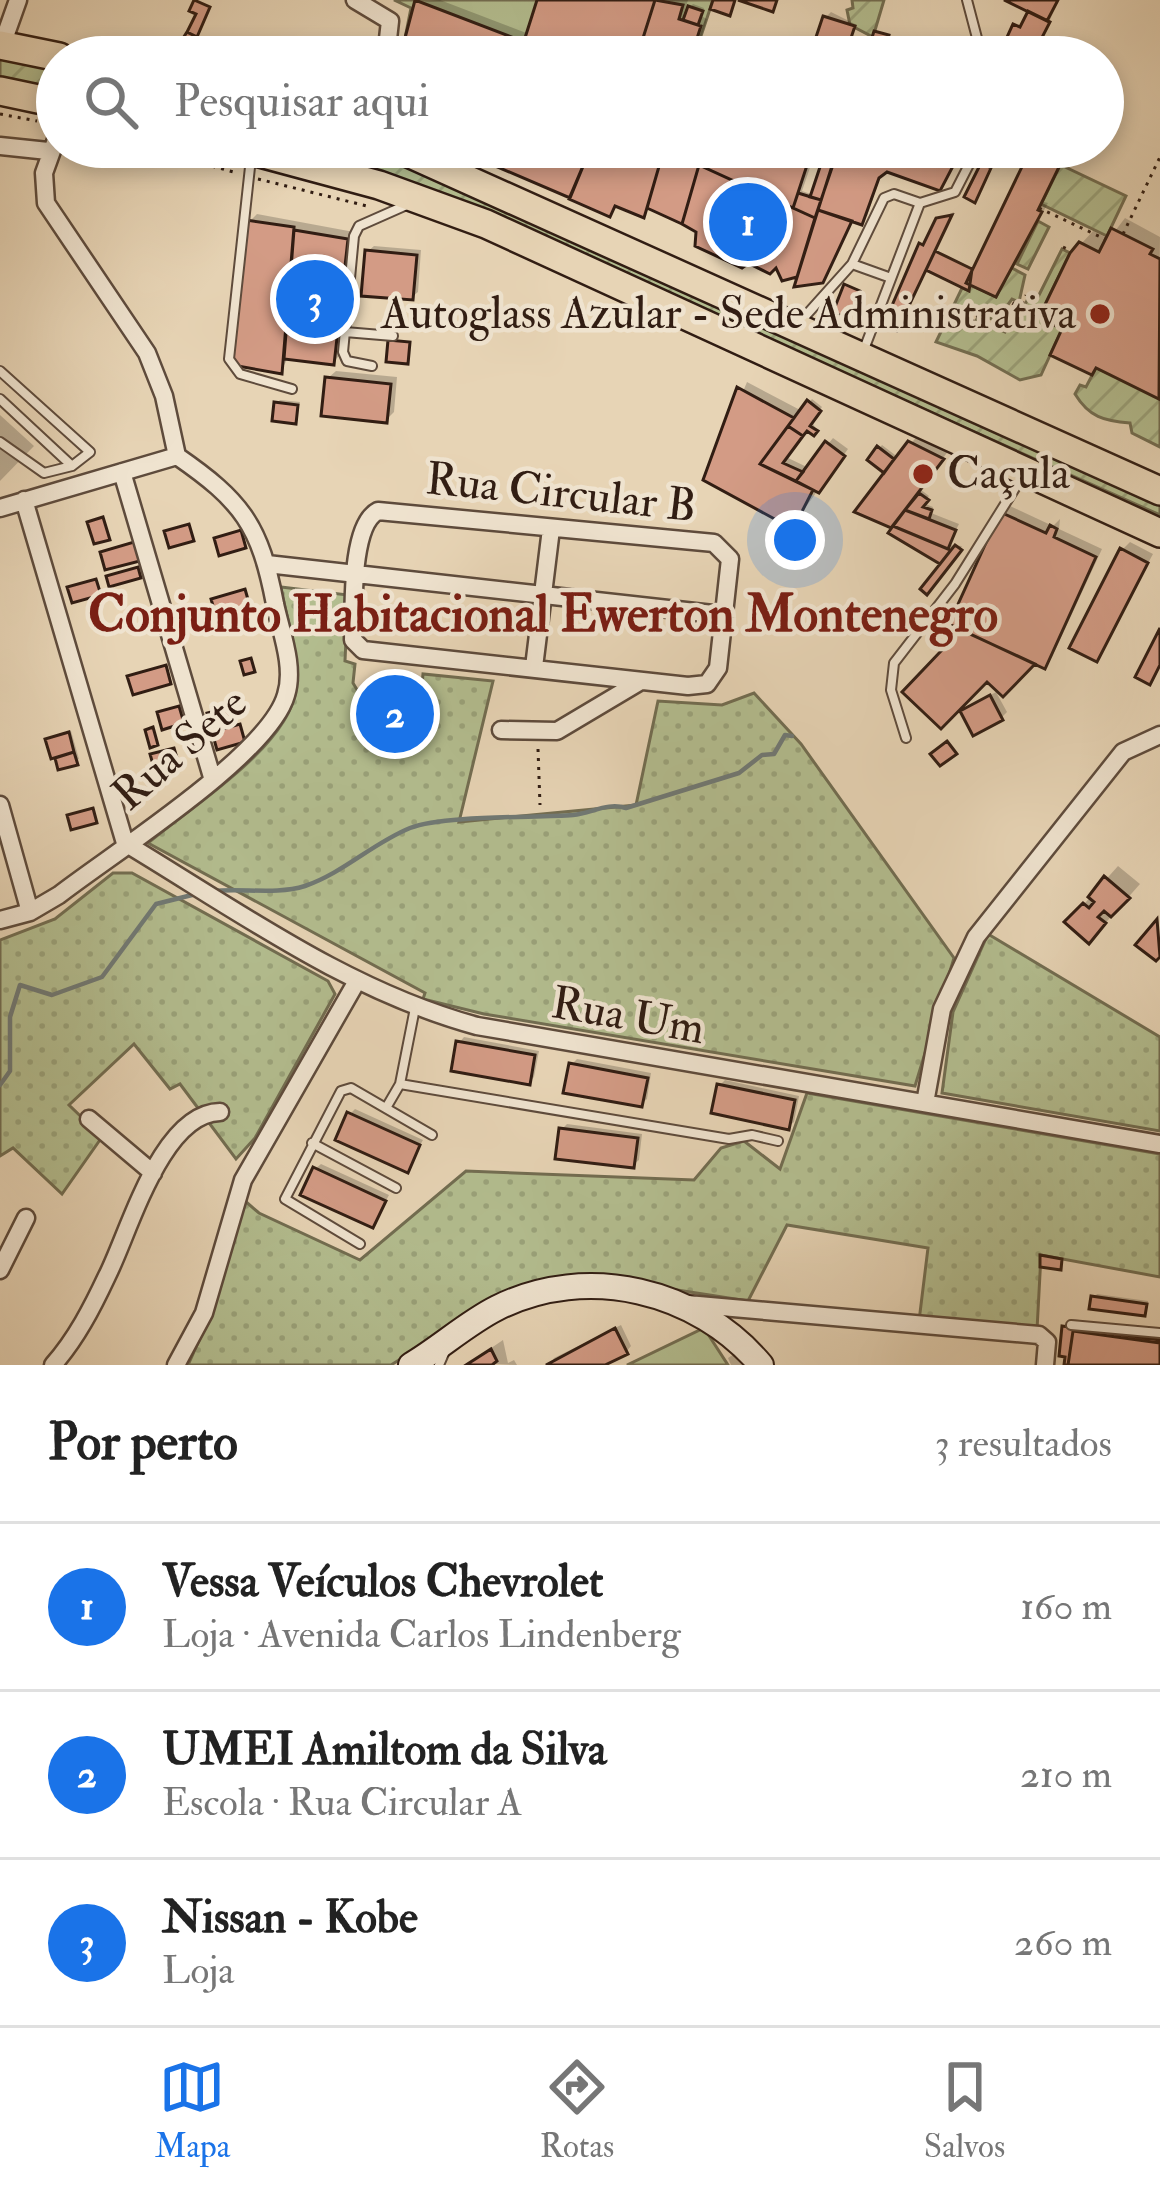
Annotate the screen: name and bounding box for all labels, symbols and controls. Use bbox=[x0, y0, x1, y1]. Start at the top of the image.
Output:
search box bbox=[36, 36, 1124, 168]
icon: search bbox=[78, 69, 144, 135]
text: Pesquisar aqui bbox=[174, 74, 430, 130]
pin: 1 bbox=[709, 177, 787, 267]
pin: 3 bbox=[276, 254, 354, 344]
place label: Autoglass Azular - Sede Administrativa bbox=[380, 286, 1076, 342]
marker: Autoglass Azular - Sede Administrativa bbox=[1087, 301, 1113, 327]
place label: Caçula bbox=[947, 446, 1070, 502]
street label: Rua Circular B bbox=[423, 451, 699, 535]
marker: Caçula bbox=[910, 461, 936, 487]
your location bbox=[765, 510, 825, 570]
district label: Conjunto Habitacional Ewerton Montenegro bbox=[88, 583, 998, 647]
pin: 2 bbox=[356, 669, 434, 759]
street label: Rua Sete bbox=[101, 675, 259, 823]
street label: Rua Um bbox=[547, 975, 709, 1057]
text: Por perto bbox=[48, 1411, 238, 1475]
text: 3 resultados bbox=[935, 1419, 1112, 1468]
text: Vessa Veículos Chevrolet bbox=[162, 1554, 603, 1610]
text: 1 bbox=[80, 1582, 94, 1631]
text: 160 m bbox=[1020, 1582, 1112, 1631]
text: Loja · Avenida Carlos Lindenberg bbox=[162, 1610, 681, 1659]
text: UMEI Amiltom da Silva bbox=[162, 1722, 607, 1778]
text: 2 bbox=[77, 1750, 97, 1799]
text: 210 m bbox=[1020, 1750, 1112, 1799]
text: Escola · Rua Circular A bbox=[162, 1778, 522, 1827]
text: Nissan - Kobe bbox=[162, 1890, 418, 1946]
text: 3 bbox=[80, 1918, 94, 1967]
text: 260 m bbox=[1014, 1918, 1112, 1967]
text: Loja bbox=[162, 1946, 234, 1995]
tab: Mapa bbox=[155, 2054, 230, 2167]
tab: Rotas bbox=[540, 2054, 614, 2167]
tab: Salvos bbox=[924, 2054, 1005, 2167]

